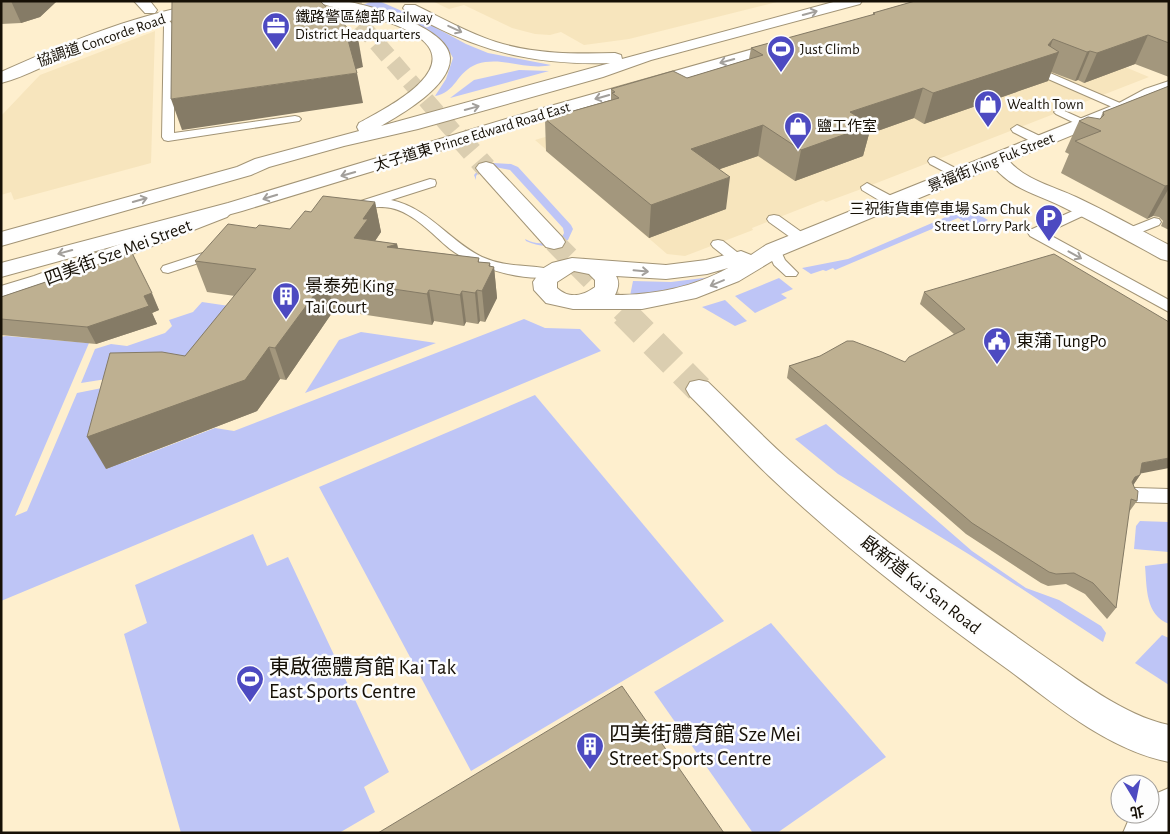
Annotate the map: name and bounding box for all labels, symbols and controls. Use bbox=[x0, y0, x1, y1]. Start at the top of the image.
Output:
one-way arrow bbox=[801, 8, 817, 17]
street label: 協調道 Concorde Road bbox=[34, 9, 168, 69]
place label: 鐵路警區總部 Railway District Headquarters bbox=[295, 9, 433, 42]
office icon: 鐵路警區總部 Railway District Headquarters bbox=[261, 11, 291, 50]
one-way arrow bbox=[447, 25, 462, 35]
sports icon: Just Climb bbox=[766, 34, 796, 73]
place label: Just Climb bbox=[800, 42, 860, 57]
one-way arrow bbox=[719, 57, 735, 66]
shop icon: Wealth Town bbox=[973, 89, 1003, 128]
one-way arrow bbox=[594, 92, 610, 102]
place label: Wealth Town bbox=[1007, 97, 1084, 112]
street label: 太子道東 Prince Edward Road East bbox=[372, 98, 572, 174]
one-way arrow bbox=[463, 102, 479, 112]
shop icon: 鹽工作室 bbox=[783, 111, 813, 150]
place label: 鹽工作室 bbox=[817, 118, 877, 134]
street label: 景福街 King Fuk Street bbox=[925, 129, 1057, 195]
one-way arrow bbox=[340, 169, 356, 179]
one-way arrow bbox=[262, 192, 278, 202]
one-way arrow bbox=[132, 195, 148, 204]
place label: 三祝街貨車停車場 Sam Chuk Street Lorry Park bbox=[849, 201, 1030, 234]
parking icon: 三祝街貨車停車場 Sam Chuk Street Lorry Park bbox=[1034, 203, 1064, 242]
street label: 四美街 Sze Mei Street bbox=[42, 215, 195, 289]
one-way arrow bbox=[57, 247, 73, 257]
one-way arrow bbox=[1067, 250, 1082, 260]
one-way arrow bbox=[633, 267, 649, 276]
place label: 景泰苑 King Tai Court bbox=[305, 277, 394, 317]
one-way arrow bbox=[710, 279, 725, 288]
building icon: 景泰苑 King Tai Court bbox=[271, 281, 301, 320]
public building icon: 東蒲 TungPo bbox=[982, 326, 1012, 365]
place label: 東蒲 TungPo bbox=[1016, 331, 1107, 351]
street label: 啟新道 Kai San Road bbox=[857, 532, 985, 638]
place label: 東啟德體育館 Kai Tak East Sports Centre bbox=[269, 655, 457, 702]
sports icon: 東啟德體育館 Kai Tak East Sports Centre bbox=[235, 664, 265, 703]
place label: 四美街體育館 Sze Mei Street Sports Centre bbox=[609, 722, 801, 769]
building icon: 四美街體育館 Sze Mei Street Sports Centre bbox=[575, 731, 605, 770]
north arrow bbox=[1110, 774, 1160, 824]
text: 北 bbox=[1129, 803, 1145, 820]

